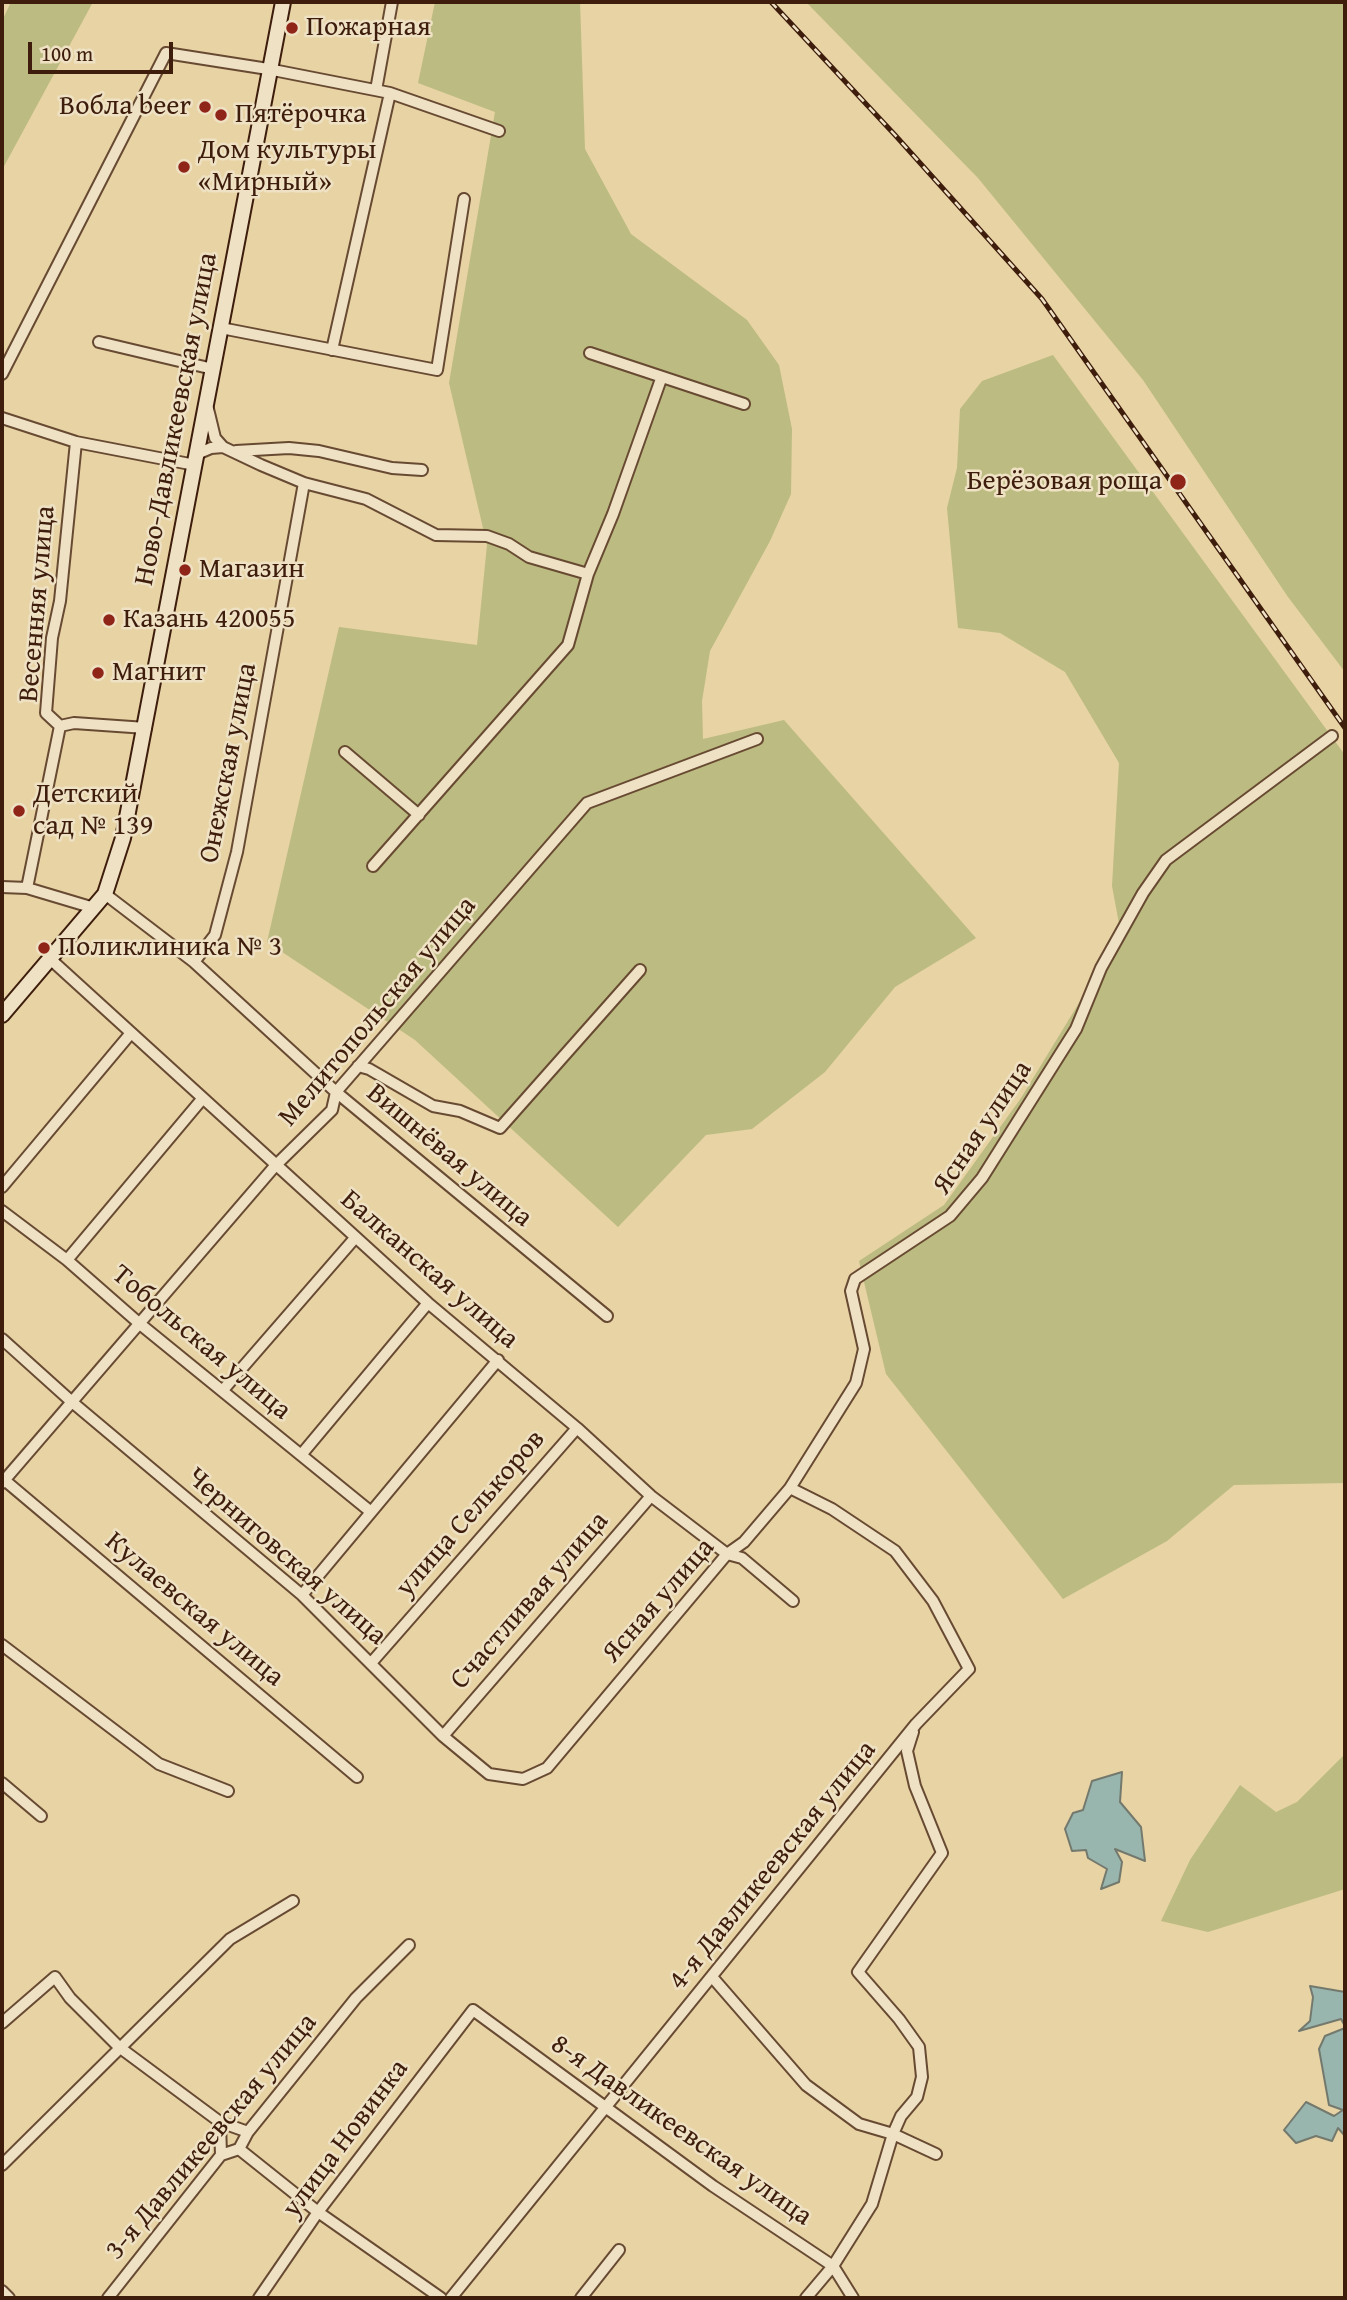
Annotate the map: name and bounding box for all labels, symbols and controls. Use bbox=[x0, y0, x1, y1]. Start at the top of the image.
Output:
place label: Пожарная bbox=[306, 11, 431, 45]
marker: Пожарная bbox=[284, 20, 300, 36]
scale bar bbox=[32, 28, 177, 72]
text: 100 m bbox=[41, 38, 93, 69]
place label: Вобла beer bbox=[59, 90, 191, 124]
place label: Пятёрочка bbox=[235, 98, 366, 132]
marker: Вобла beer bbox=[197, 99, 213, 115]
marker: Пятёрочка bbox=[213, 107, 229, 123]
place label: Дом культуры «Мирный» bbox=[198, 134, 376, 200]
marker: Дом культуры «Мирный» bbox=[176, 159, 192, 175]
street label: Ново-Давликеевская улица bbox=[128, 250, 226, 588]
place label: Берёзовая роща bbox=[967, 465, 1162, 499]
marker: Берёзовая роща bbox=[1168, 472, 1188, 492]
street label: Весенняя улица bbox=[13, 504, 63, 704]
place label: Магазин bbox=[199, 553, 305, 587]
marker: Магазин bbox=[177, 562, 193, 578]
place label: Казань 420055 bbox=[123, 603, 296, 637]
marker: Казань 420055 bbox=[101, 612, 117, 628]
place label: Магнит bbox=[112, 656, 206, 690]
street label: Онежская улица bbox=[193, 660, 265, 866]
marker: Магнит bbox=[90, 665, 106, 681]
place label: Детский сад № 139 bbox=[33, 778, 153, 844]
marker: Детский сад № 139 bbox=[11, 803, 27, 819]
street label: Мелитопольская улица bbox=[272, 890, 484, 1134]
place label: Поликлиника № 3 bbox=[58, 931, 282, 965]
marker: Поликлиника № 3 bbox=[36, 940, 52, 956]
street label: Ясная улица bbox=[926, 1055, 1040, 1201]
street label: Вишнёвая улица bbox=[359, 1077, 539, 1235]
street label: Балканская улица bbox=[333, 1183, 525, 1357]
street label: Тобольская улица bbox=[105, 1258, 297, 1428]
street label: улица Селькоров bbox=[389, 1423, 553, 1605]
street label: Черниговская улица bbox=[179, 1461, 393, 1653]
street label: Счастливая улица bbox=[444, 1505, 616, 1697]
street label: Кулаевская улица bbox=[98, 1525, 290, 1695]
street label: Ясная улица bbox=[596, 1532, 722, 1670]
street label: 4-я Давликеевская улица bbox=[662, 1734, 884, 1998]
street label: 3-я Давликеевская улица bbox=[99, 2007, 325, 2267]
street label: 8-я Давликеевская улица bbox=[544, 2028, 818, 2234]
street label: улица Новинка bbox=[276, 2053, 416, 2225]

